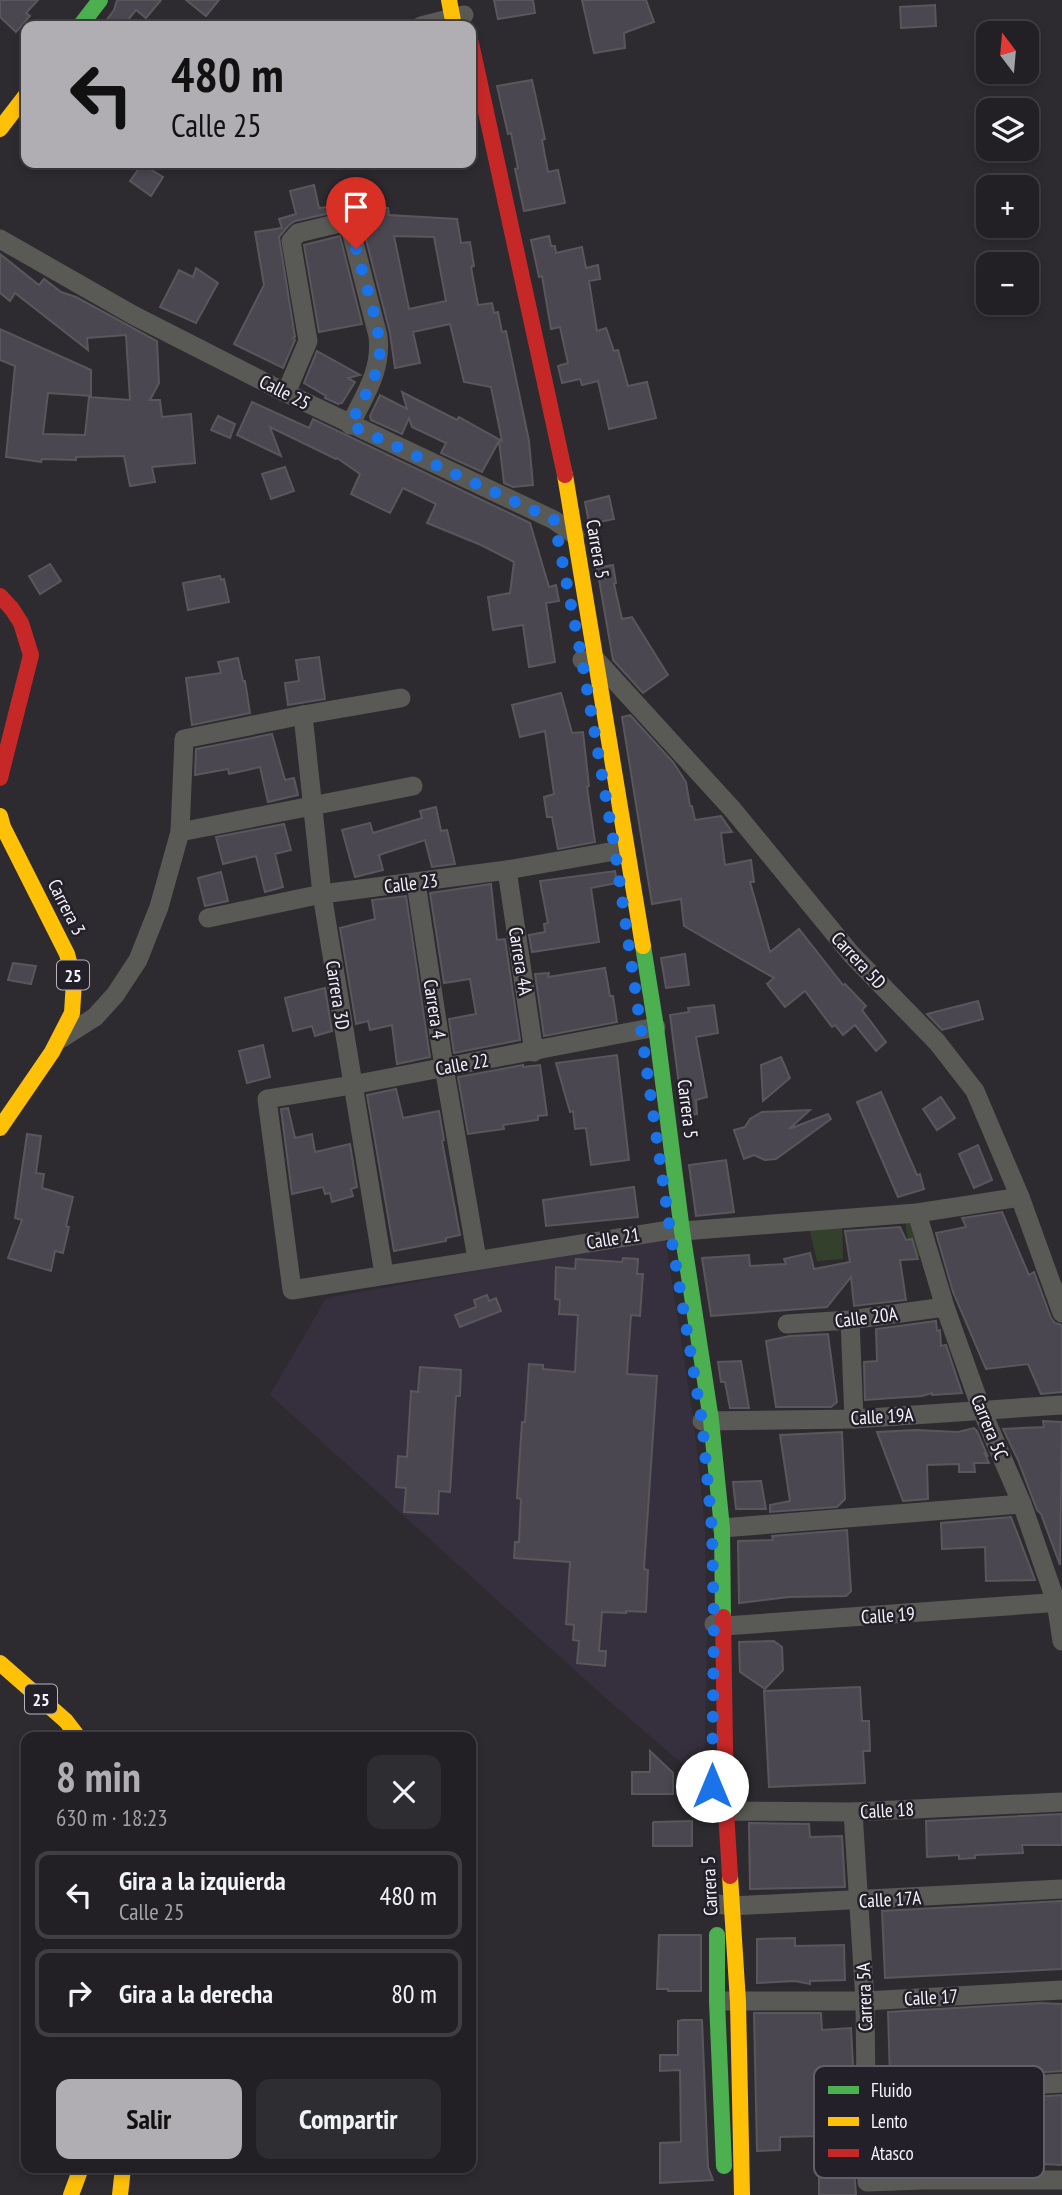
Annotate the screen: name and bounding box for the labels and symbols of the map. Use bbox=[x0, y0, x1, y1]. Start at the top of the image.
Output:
north arrow bbox=[976, 21, 1040, 84]
pin bbox=[326, 177, 386, 249]
street label: Calle 25 bbox=[256, 369, 314, 415]
street label: Carrera 5 bbox=[581, 518, 615, 580]
street label: Calle 23 bbox=[383, 868, 439, 898]
street label: Carrera 3 bbox=[43, 875, 91, 939]
street label: Carrera 4A bbox=[504, 925, 538, 997]
street label: Carrera 5D bbox=[826, 926, 892, 994]
street label: Carrera 3D bbox=[321, 959, 355, 1031]
road number: 25 bbox=[57, 960, 89, 990]
street label: Carrera 4 bbox=[418, 978, 452, 1041]
street label: Calle 22 bbox=[433, 1048, 491, 1080]
street label: Carrera 5 bbox=[672, 1078, 704, 1140]
street label: Calle 21 bbox=[585, 1222, 641, 1254]
street label: Calle 20A bbox=[833, 1301, 899, 1333]
street label: Carrera 5C bbox=[966, 1391, 1014, 1463]
street label: Calle 19A bbox=[850, 1402, 914, 1430]
street label: Calle 19 bbox=[860, 1601, 916, 1629]
road number: 25 bbox=[25, 1684, 57, 1714]
position arrow bbox=[675, 1749, 749, 1823]
street label: Calle 18 bbox=[859, 1797, 915, 1823]
street label: Carrera 5 bbox=[695, 1856, 723, 1916]
street label: Calle 17A bbox=[858, 1885, 922, 1913]
street label: Carrera 5A bbox=[851, 1962, 877, 2032]
street label: Calle 17 bbox=[903, 1984, 959, 2010]
legend bbox=[814, 2066, 1044, 2178]
text: Fluido bbox=[871, 2078, 912, 2102]
text: Lento bbox=[871, 2109, 908, 2133]
text: Atasco bbox=[871, 2141, 914, 2165]

